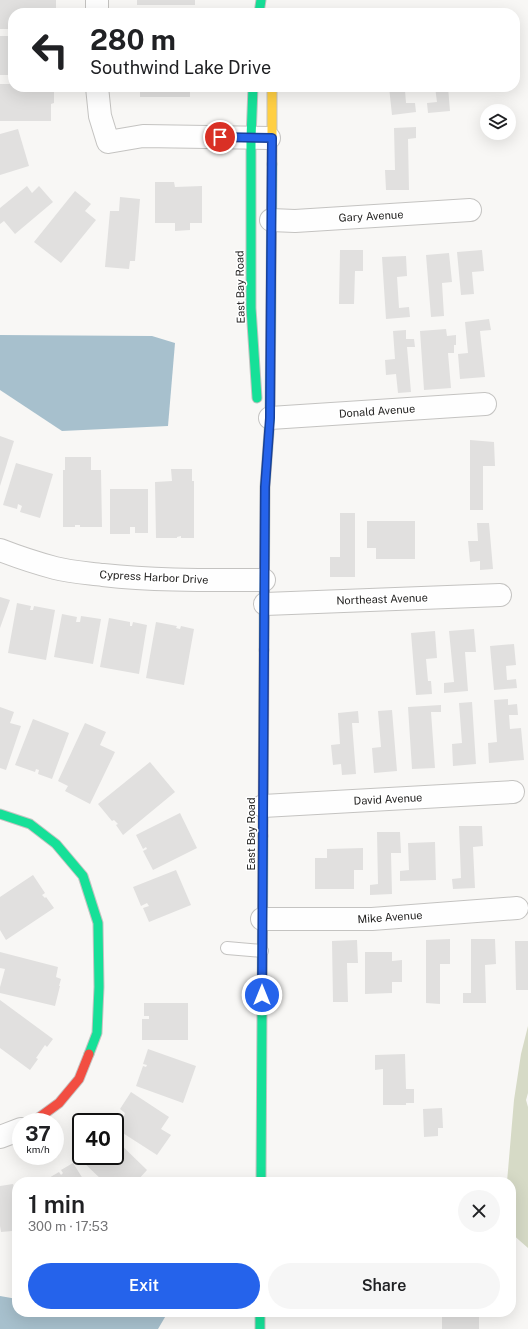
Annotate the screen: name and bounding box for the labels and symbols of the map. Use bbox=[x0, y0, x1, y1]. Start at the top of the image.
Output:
pin bbox=[203, 120, 237, 154]
street label: Gary Avenue bbox=[338, 208, 404, 224]
street label: East Bay Road bbox=[233, 250, 247, 324]
street label: Donald Avenue bbox=[339, 402, 415, 420]
street label: Cypress Harbor Drive bbox=[99, 568, 209, 586]
street label: Northeast Avenue bbox=[336, 591, 428, 607]
street label: David Avenue bbox=[353, 791, 423, 807]
street label: East Bay Road bbox=[245, 797, 257, 871]
street label: Mike Avenue bbox=[357, 909, 423, 925]
position arrow bbox=[241, 974, 283, 1016]
speed limit sign: 40 bbox=[72, 1113, 124, 1165]

